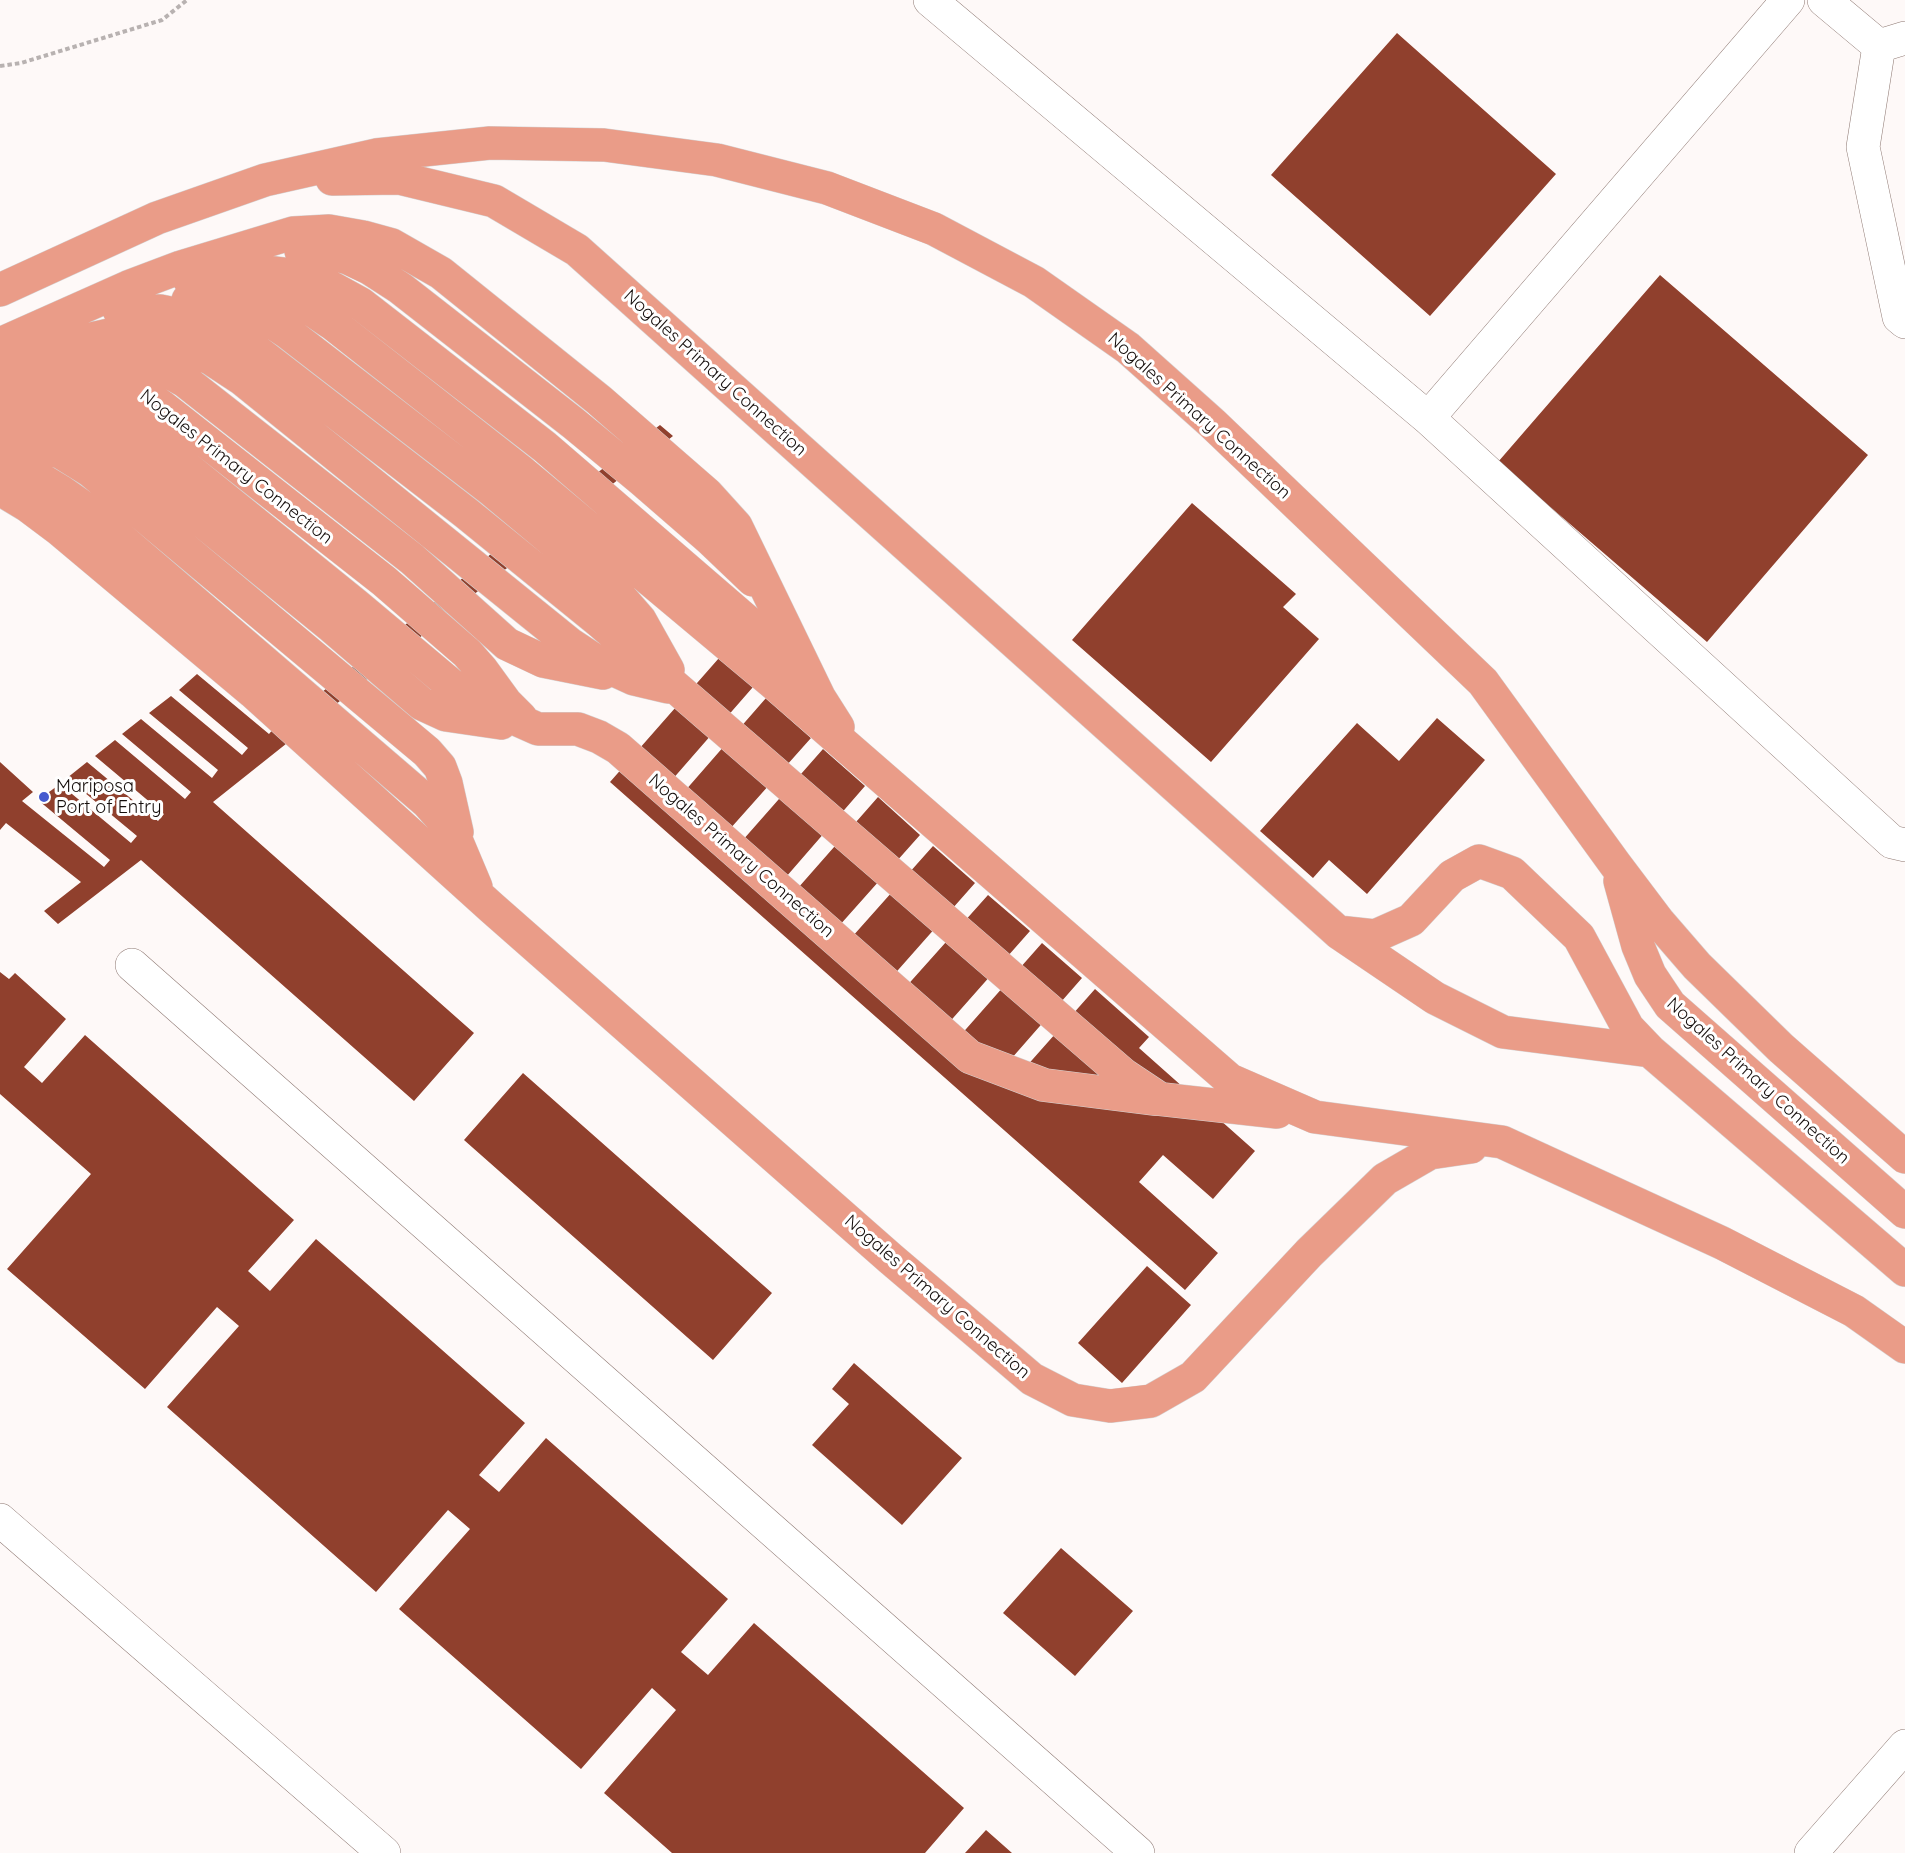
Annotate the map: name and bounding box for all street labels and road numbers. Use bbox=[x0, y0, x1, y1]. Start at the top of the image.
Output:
street label: Nogales Primary Connection bbox=[619, 285, 811, 461]
street label: Nogales Primary Connection bbox=[1103, 328, 1295, 504]
street label: Nogales Primary Connection bbox=[135, 385, 337, 549]
street label: Nogales Primary Connection bbox=[644, 770, 838, 942]
street label: Nogales Primary Connection bbox=[1662, 993, 1854, 1169]
street label: Nogales Primary Connection bbox=[840, 1211, 1034, 1383]

